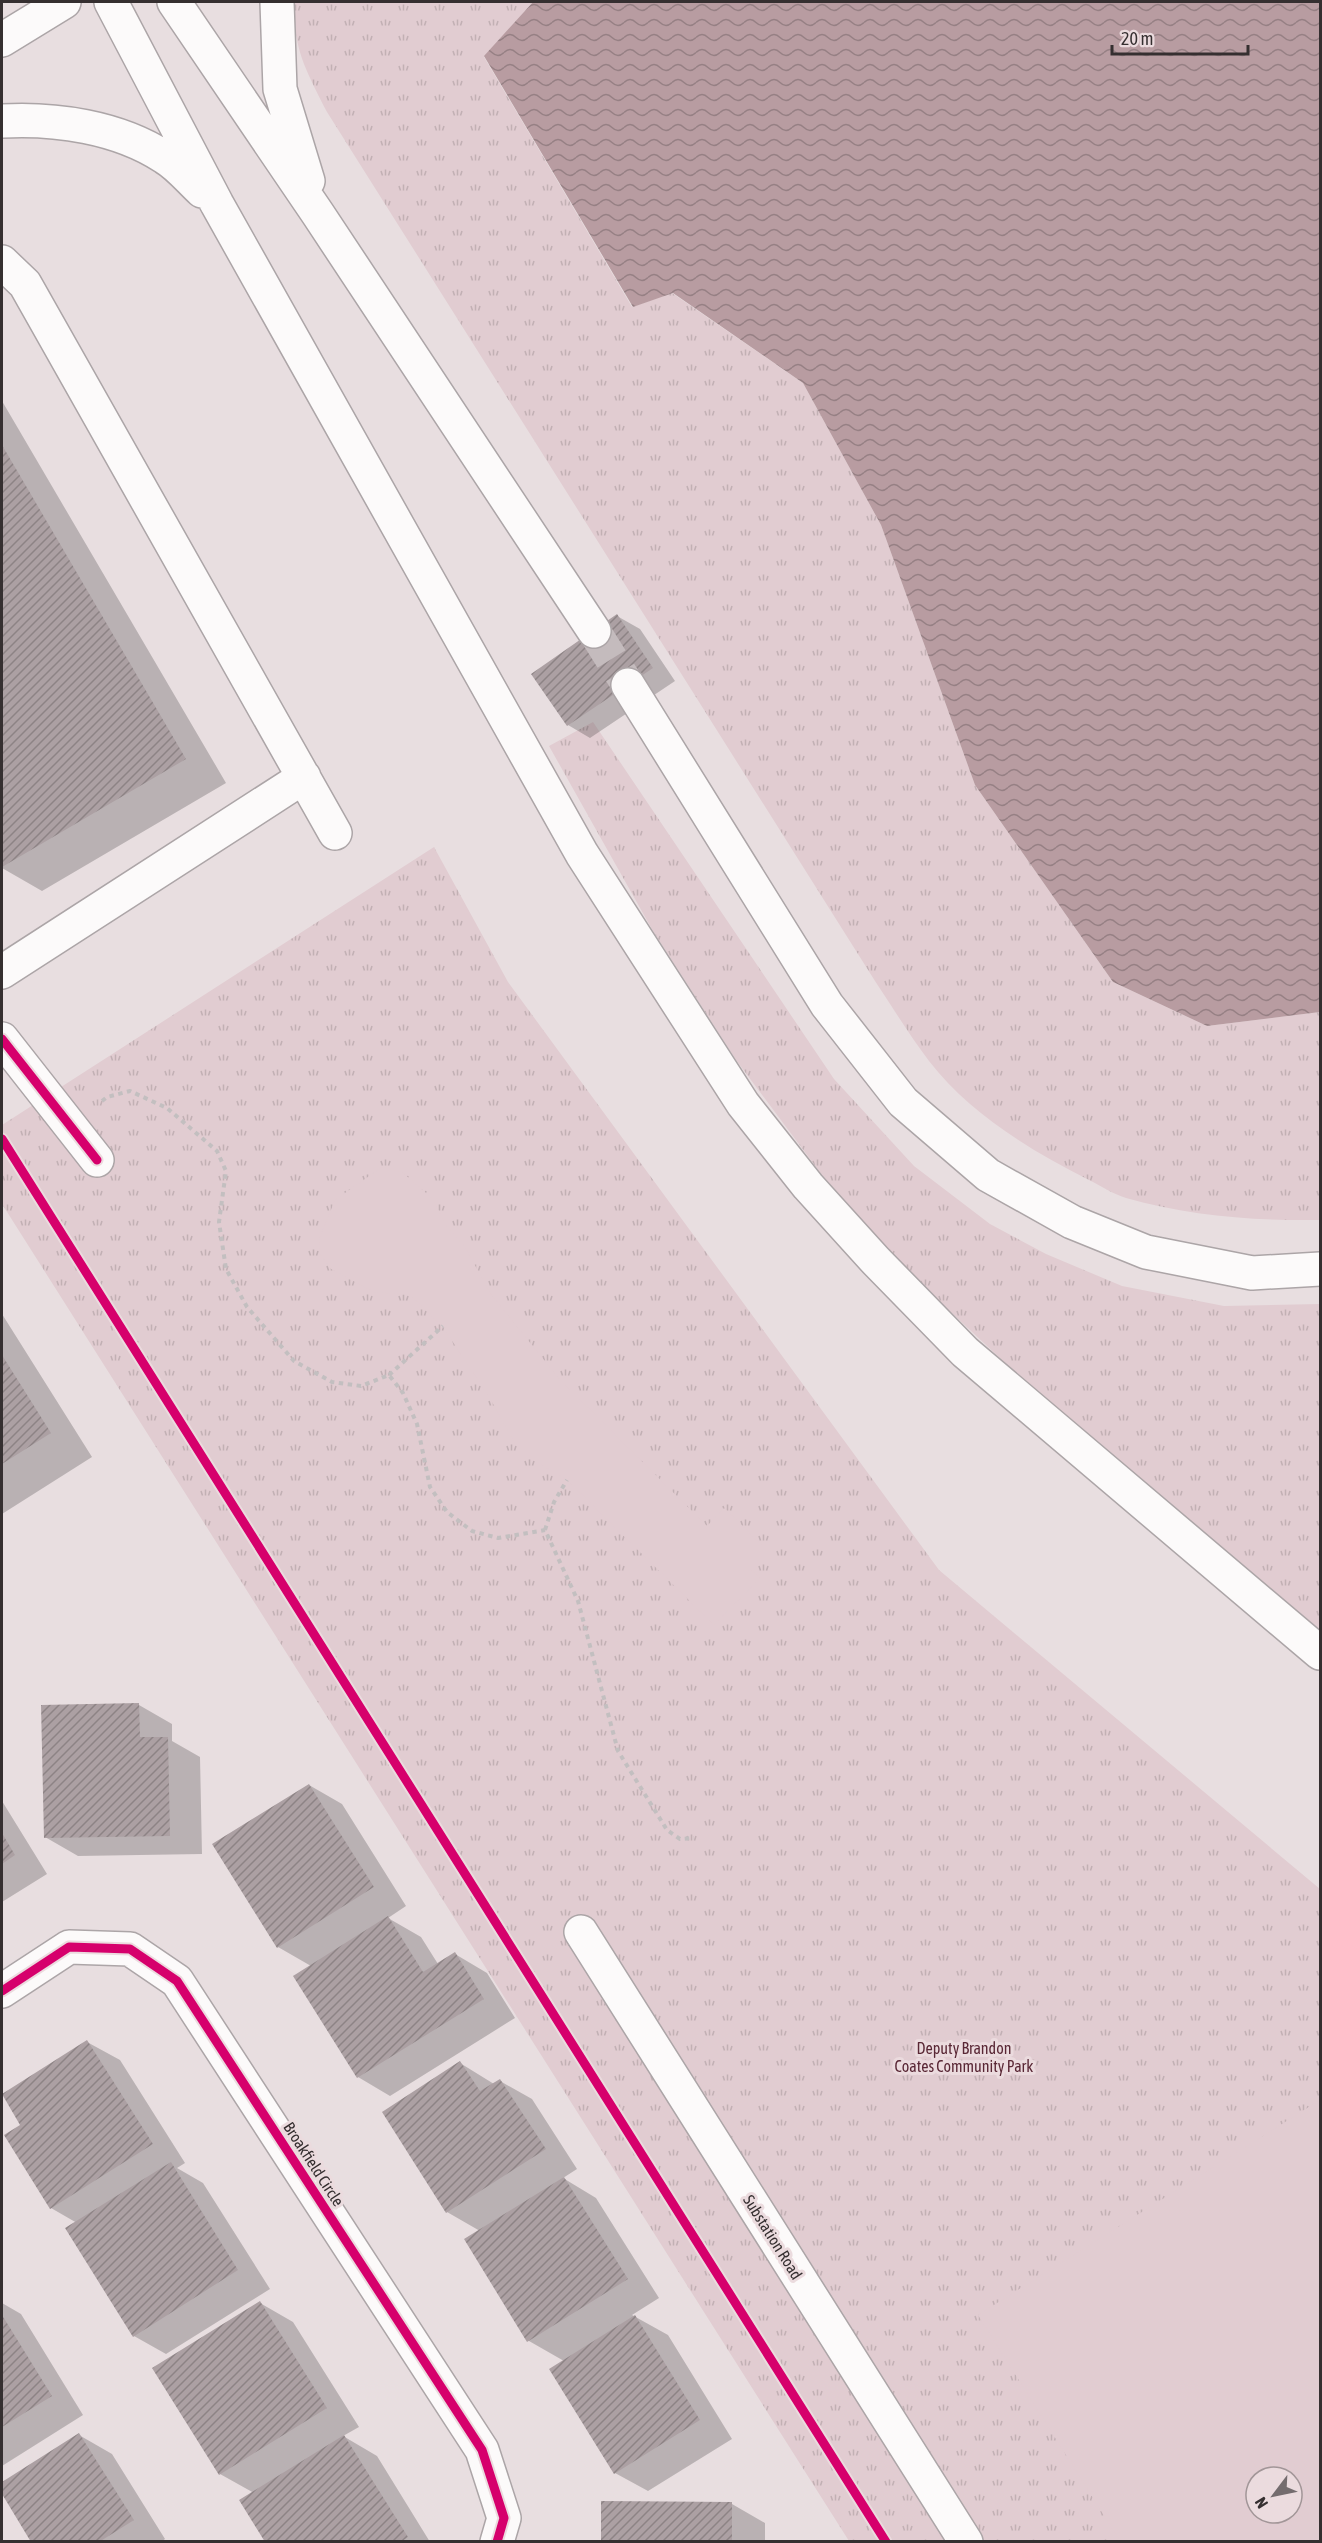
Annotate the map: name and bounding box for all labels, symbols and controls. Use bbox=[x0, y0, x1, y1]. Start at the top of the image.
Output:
scale bar bbox=[1112, 18, 1248, 56]
text: 20 m bbox=[1121, 28, 1153, 49]
park label: Deputy Brandon Coates Community Park bbox=[895, 2039, 1033, 2076]
street label: Broakfield Circle bbox=[280, 2119, 348, 2209]
street label: Substation Road bbox=[740, 2192, 806, 2282]
north arrow bbox=[1244, 2465, 1304, 2525]
text: N bbox=[1251, 2494, 1271, 2512]

